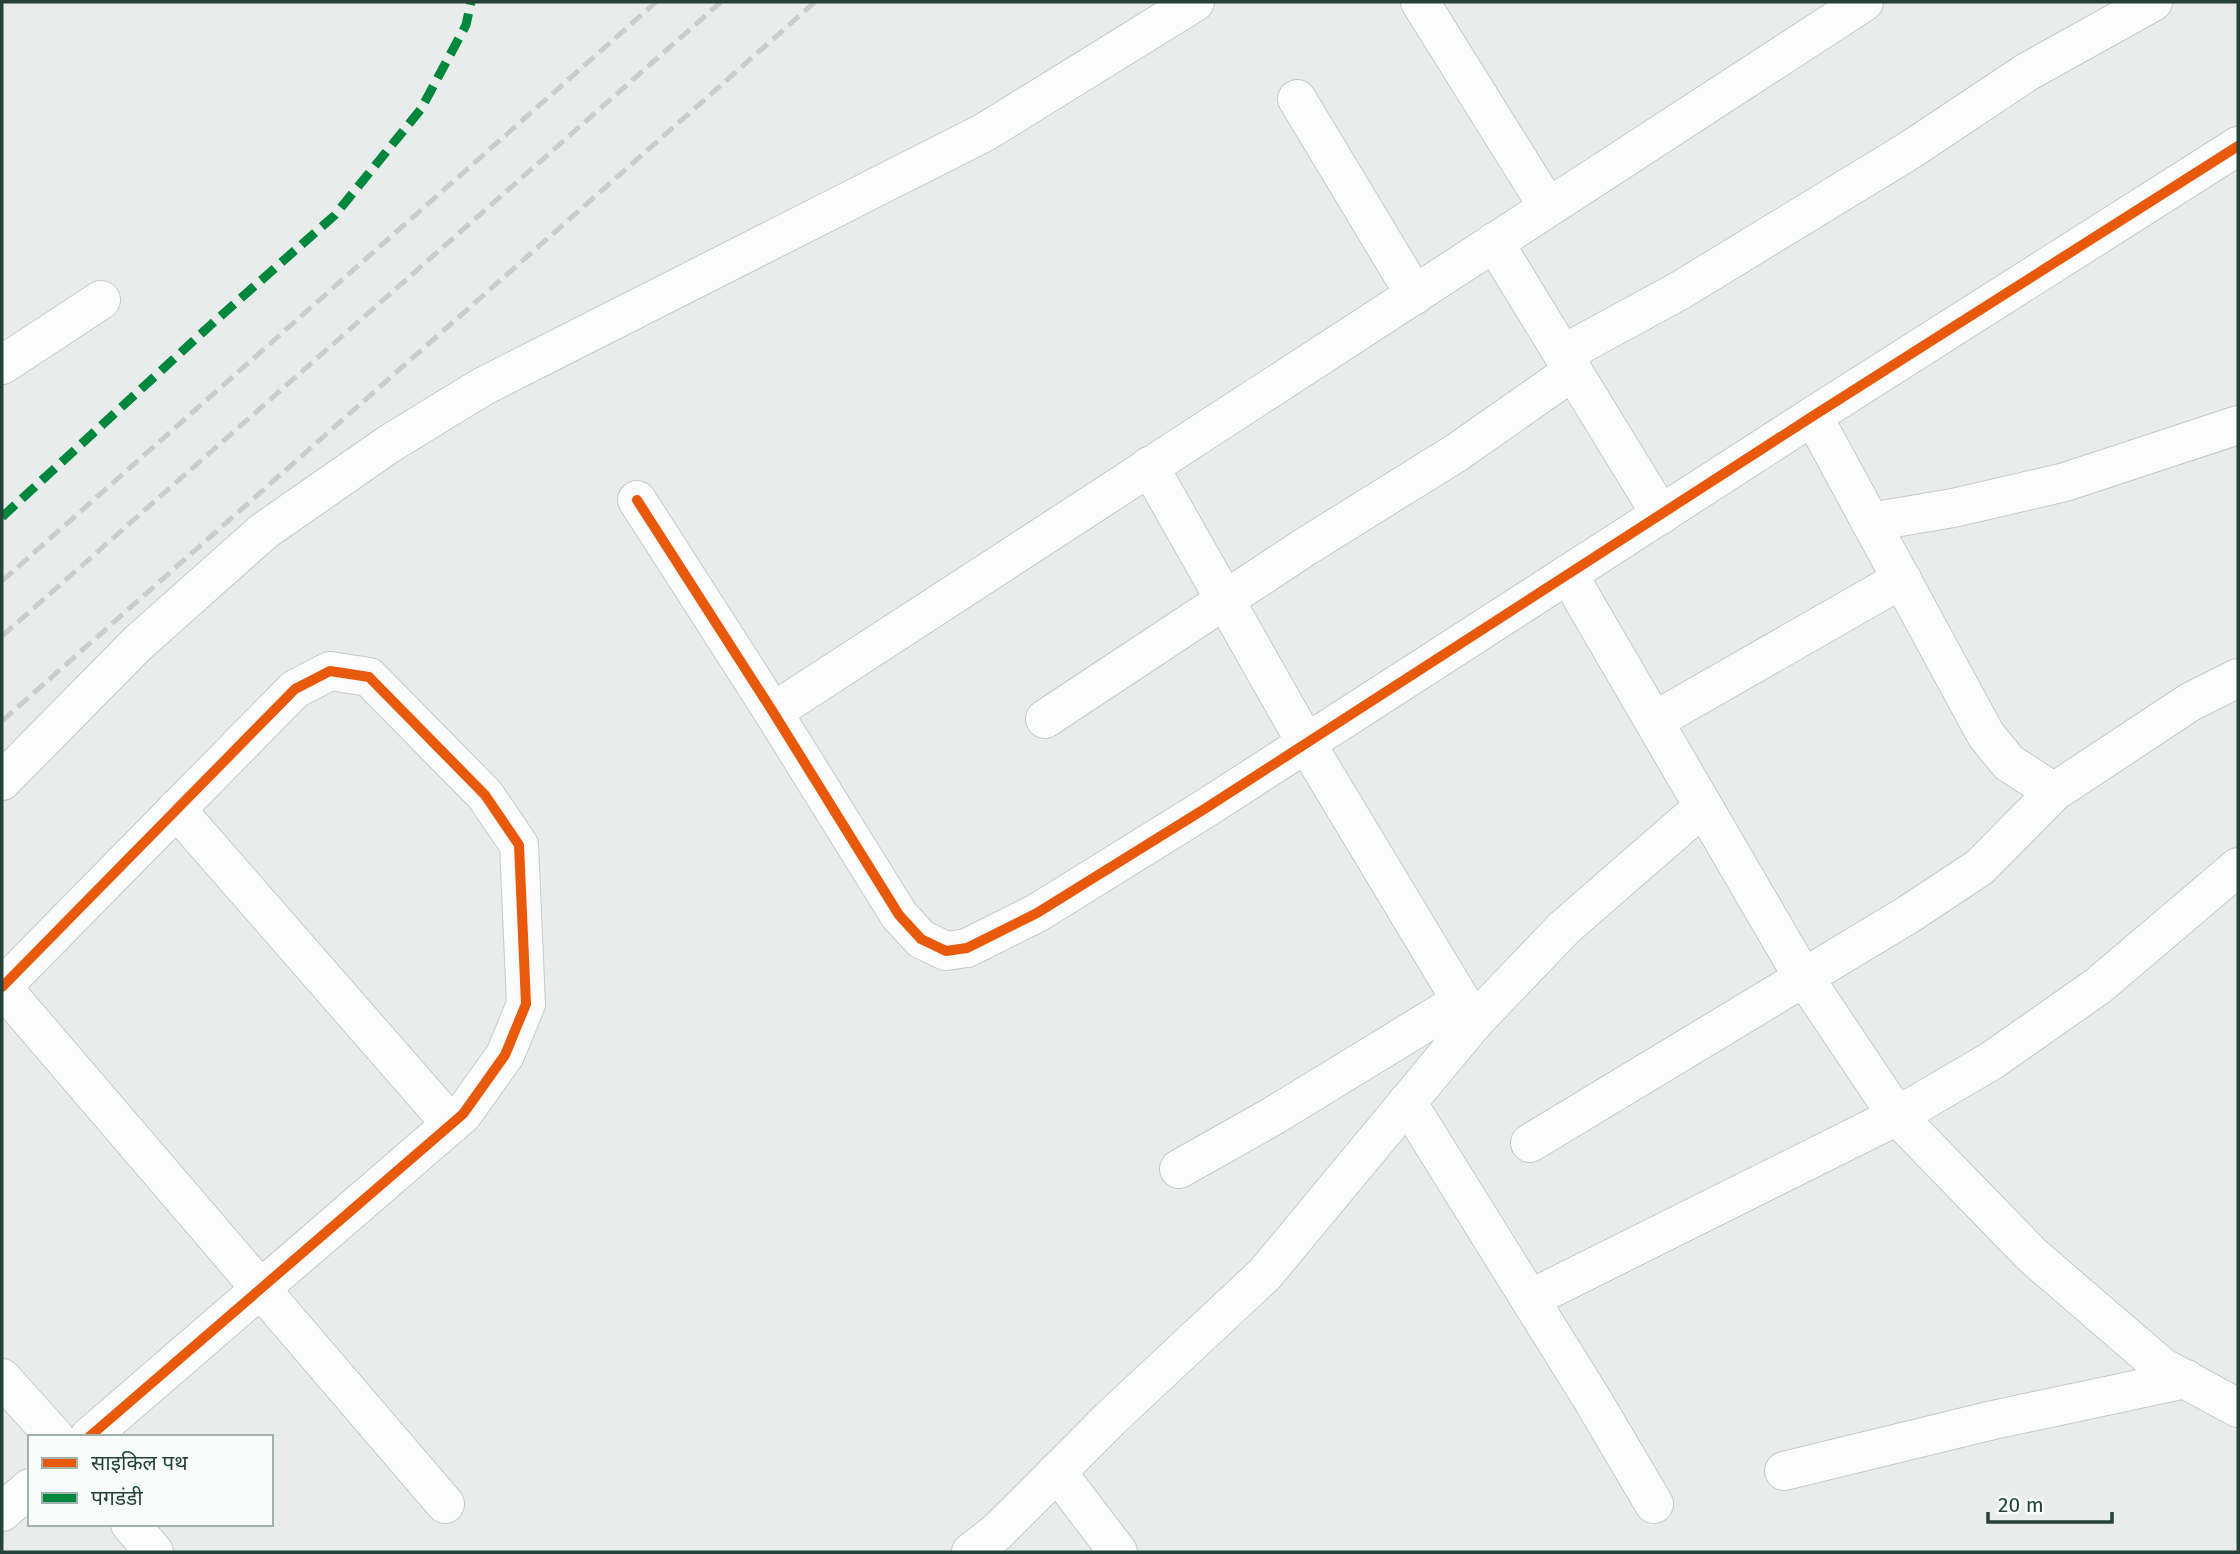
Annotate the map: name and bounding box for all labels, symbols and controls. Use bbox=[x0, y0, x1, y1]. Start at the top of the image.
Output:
legend bbox=[28, 1435, 273, 1526]
text: साइकिल पथ bbox=[91, 1450, 188, 1476]
scale bar bbox=[1988, 1480, 2112, 1524]
text: पगडंडी bbox=[91, 1485, 143, 1511]
text: 20 m bbox=[1998, 1492, 2044, 1518]

